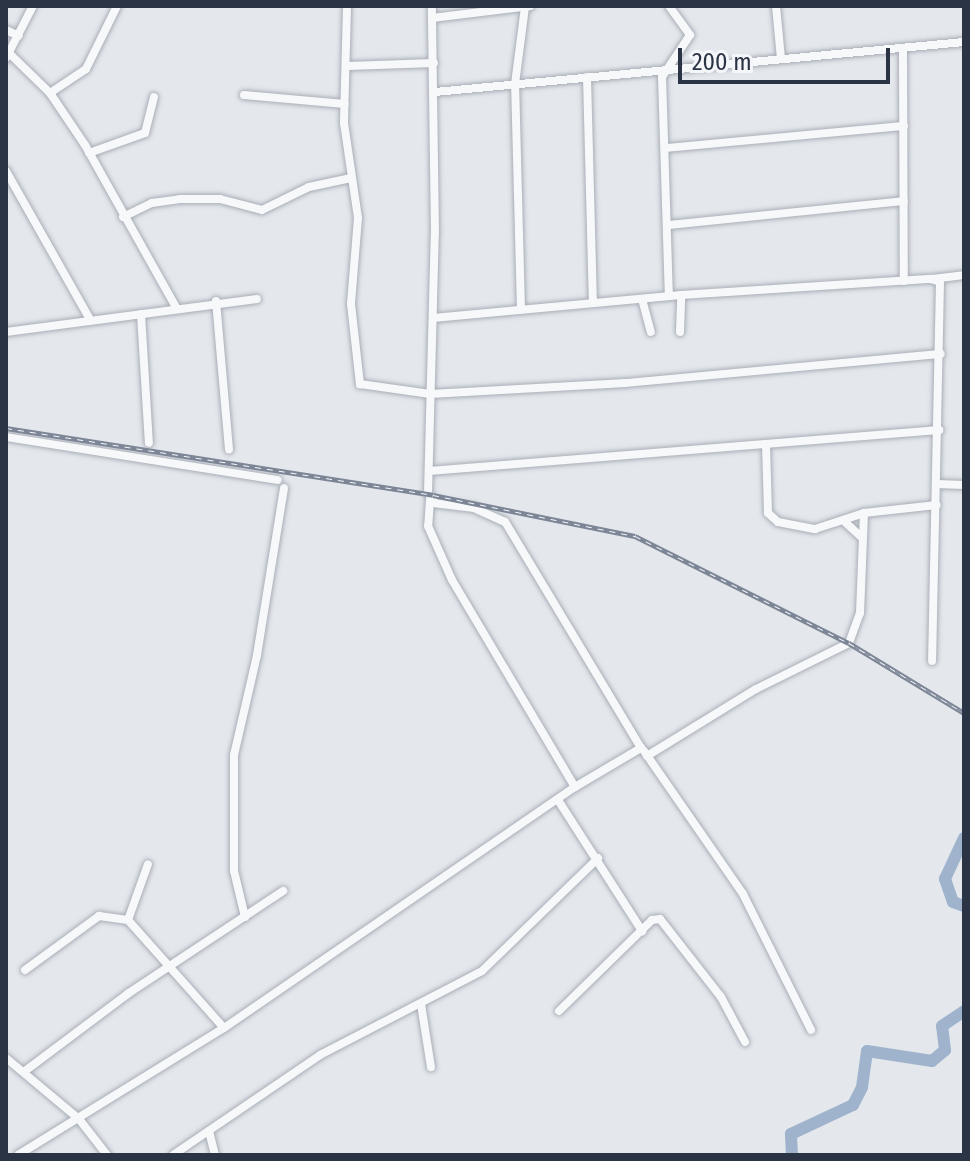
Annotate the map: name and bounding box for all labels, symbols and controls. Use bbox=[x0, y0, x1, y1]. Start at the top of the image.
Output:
scale bar bbox=[682, 32, 894, 82]
text: 200 m bbox=[692, 48, 752, 76]

